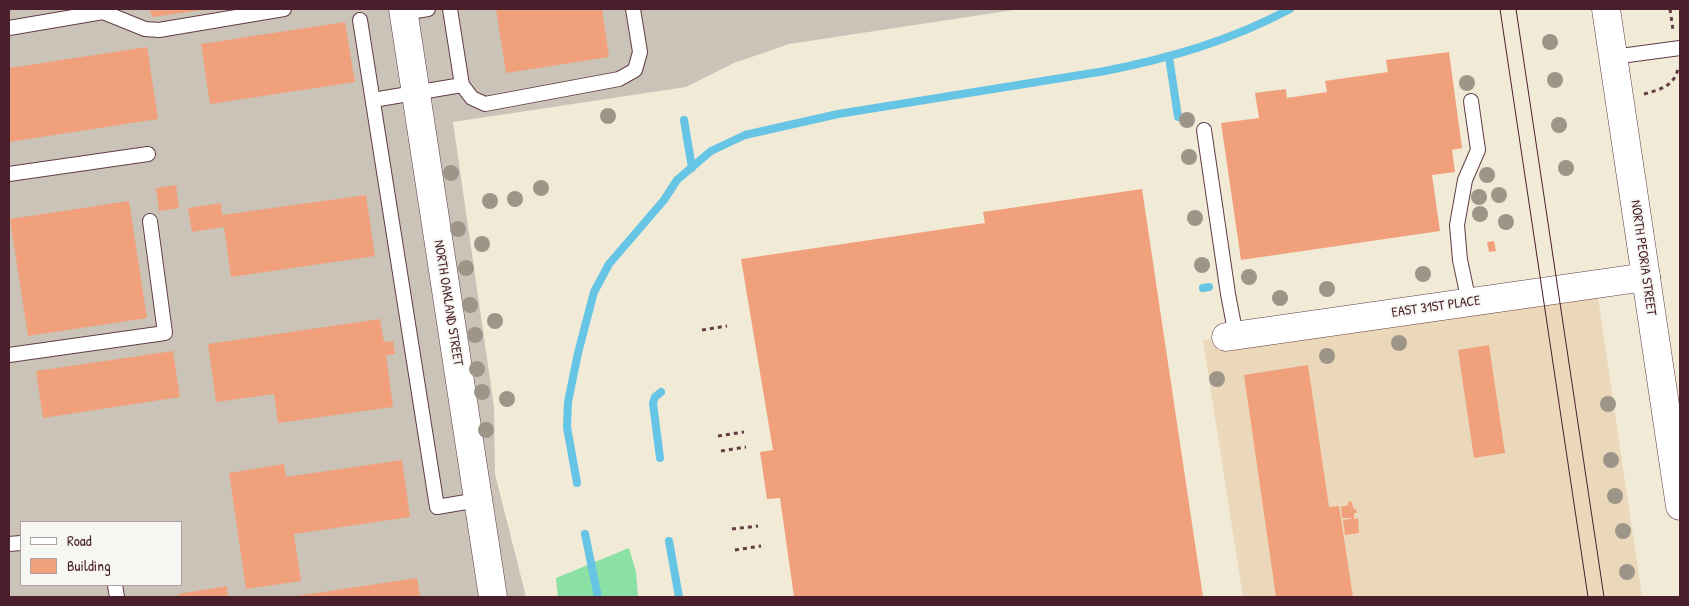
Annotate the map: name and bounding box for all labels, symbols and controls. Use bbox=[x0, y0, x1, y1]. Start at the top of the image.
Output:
street label: NORTH PEORIA STREET bbox=[1627, 199, 1659, 317]
street label: NORTH OAKLAND STREET bbox=[430, 239, 466, 367]
street label: EAST 31ST PLACE bbox=[1391, 292, 1481, 322]
legend bbox=[20, 521, 182, 586]
text: Road bbox=[67, 530, 92, 551]
text: Building bbox=[67, 555, 111, 576]

